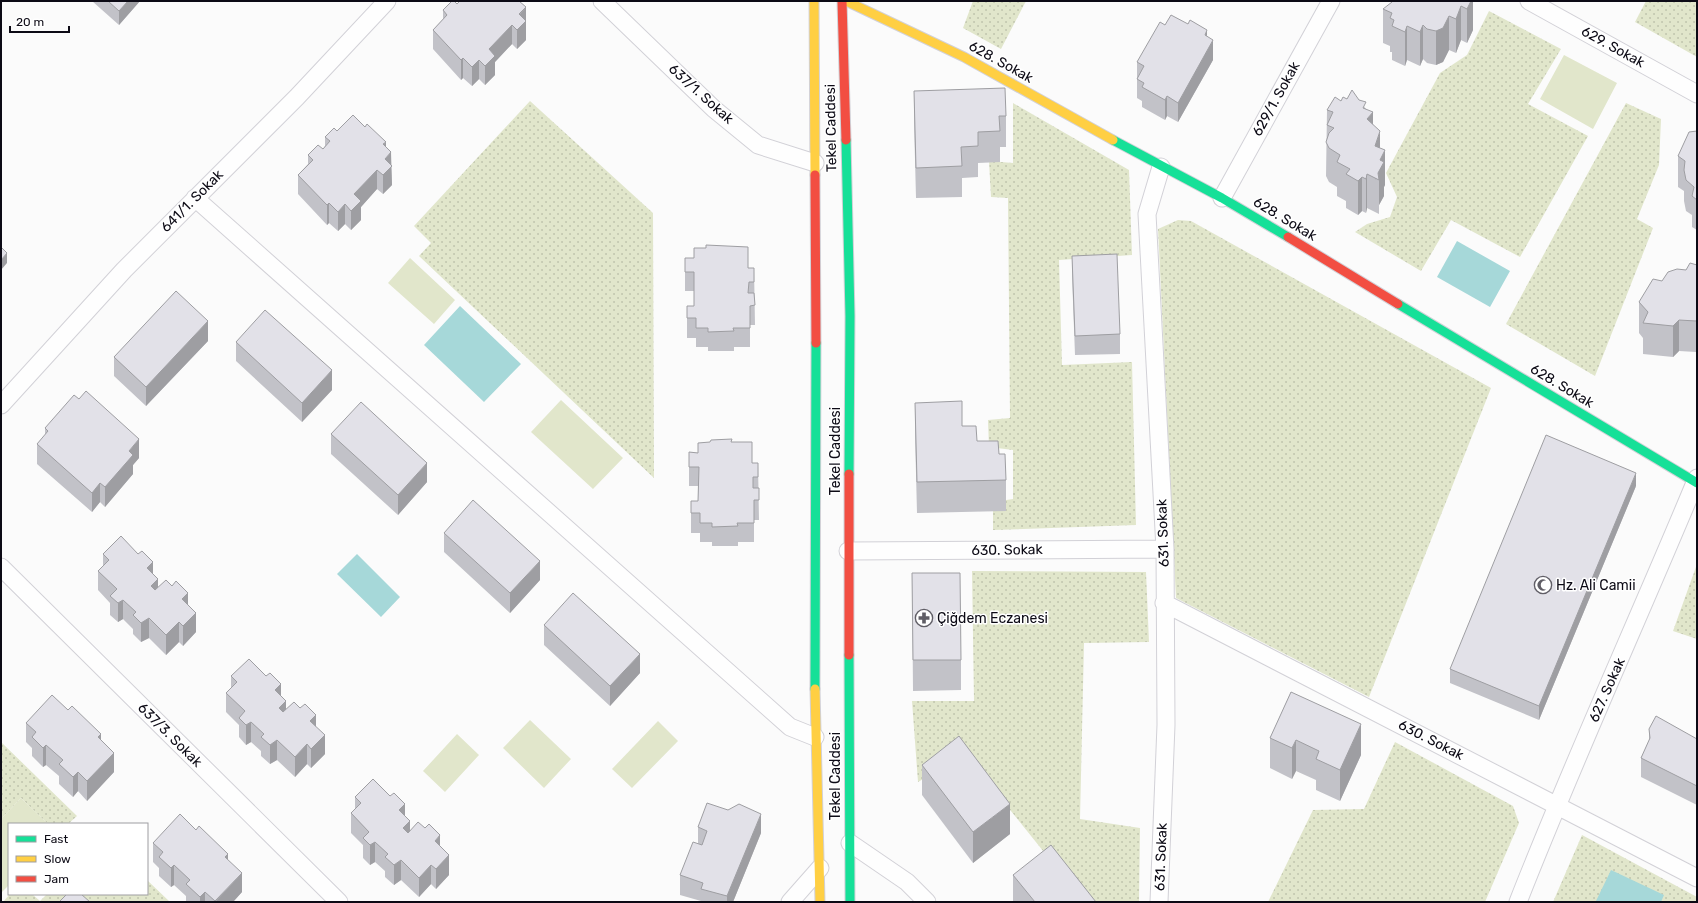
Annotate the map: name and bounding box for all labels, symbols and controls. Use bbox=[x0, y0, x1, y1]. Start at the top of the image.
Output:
scale bar bbox=[10, 8, 69, 34]
text: 20 m bbox=[16, 15, 44, 29]
street label: 629. Sokak bbox=[1578, 23, 1648, 72]
street label: 628. Sokak bbox=[966, 37, 1037, 87]
street label: 629/1. Sokak bbox=[1249, 58, 1304, 139]
street label: 637/1. Sokak bbox=[665, 60, 738, 128]
street label: Tekel Caddesi bbox=[822, 84, 840, 172]
street label: 641/1. Sokak bbox=[157, 166, 227, 236]
street label: 628. Sokak bbox=[1250, 193, 1321, 245]
street label: 628. Sokak bbox=[1527, 360, 1598, 412]
street label: Tekel Caddesi bbox=[827, 407, 844, 495]
street label: 631. Sokak bbox=[1153, 498, 1173, 567]
street label: 630. Sokak bbox=[971, 541, 1044, 559]
mosque icon: Hz. Ali Camii bbox=[1533, 575, 1553, 595]
place label: Hz. Ali Camii bbox=[1556, 577, 1636, 594]
pharmacy icon: Çiğdem Eczanesi bbox=[914, 608, 934, 628]
place label: Çiğdem Eczanesi bbox=[937, 610, 1048, 627]
street label: 627. Sokak bbox=[1585, 654, 1629, 725]
street label: 637/3. Sokak bbox=[134, 699, 206, 771]
street label: 630. Sokak bbox=[1395, 716, 1467, 764]
street label: Tekel Caddesi bbox=[827, 732, 844, 820]
street label: 631. Sokak bbox=[1151, 822, 1171, 891]
legend bbox=[8, 823, 148, 895]
text: Fast bbox=[44, 832, 68, 846]
text: Slow bbox=[44, 852, 71, 866]
text: Jam bbox=[44, 872, 69, 886]

